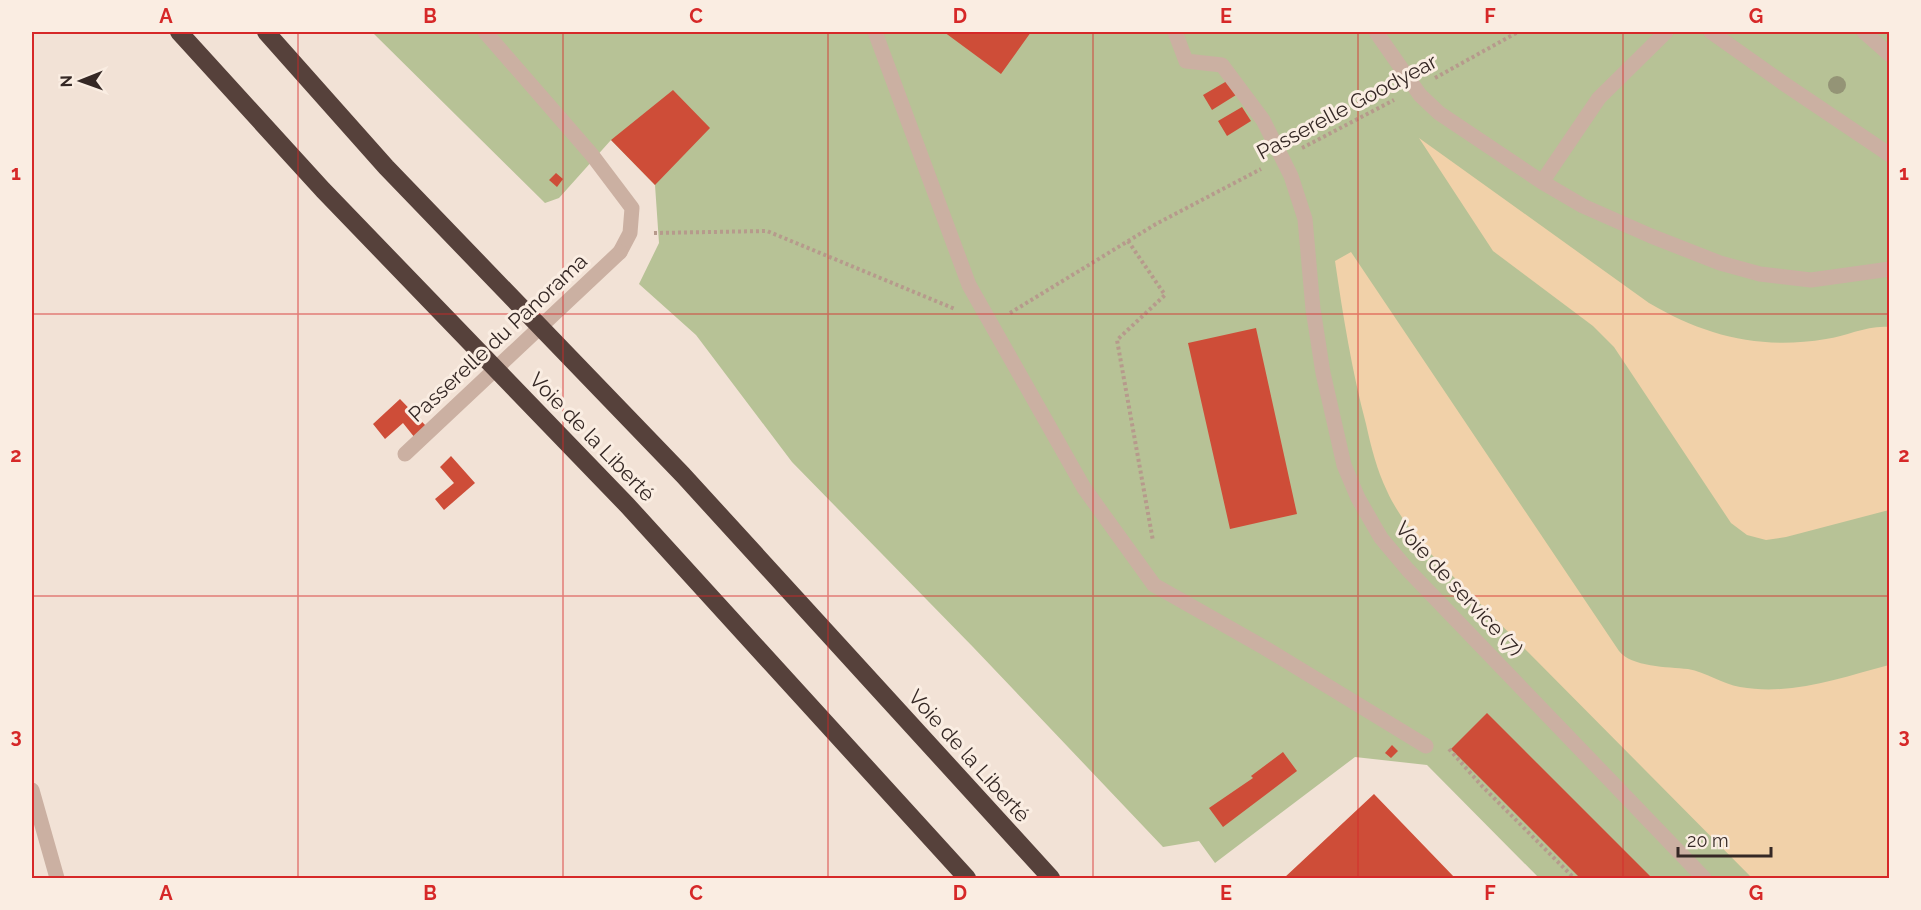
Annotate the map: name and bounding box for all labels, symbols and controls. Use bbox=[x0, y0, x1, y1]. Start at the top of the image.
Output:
text: A bbox=[159, 4, 173, 28]
text: B bbox=[423, 4, 437, 28]
text: C bbox=[689, 4, 703, 28]
text: D bbox=[953, 4, 967, 28]
text: E bbox=[1220, 4, 1232, 28]
text: F bbox=[1484, 4, 1496, 28]
text: G bbox=[1749, 4, 1763, 28]
street label: Passerelle Goodyear bbox=[1252, 48, 1442, 165]
north arrow bbox=[51, 51, 111, 111]
text: N bbox=[57, 75, 76, 88]
text: 1 bbox=[11, 161, 21, 185]
text: 1 bbox=[1899, 161, 1909, 185]
street label: Passerelle du Panorama bbox=[403, 248, 592, 427]
street label: Voie de la Liberté bbox=[524, 367, 660, 506]
text: 2 bbox=[10, 443, 22, 467]
text: 2 bbox=[1898, 443, 1910, 467]
street label: Voie de service (7) bbox=[1390, 516, 1528, 661]
street label: Voie de la Liberté bbox=[903, 684, 1035, 827]
text: 3 bbox=[10, 724, 22, 748]
text: 3 bbox=[1898, 724, 1910, 748]
scale bar bbox=[1678, 820, 1771, 858]
text: 20 m bbox=[1687, 830, 1729, 851]
text: A bbox=[159, 881, 173, 905]
text: B bbox=[423, 881, 437, 905]
text: C bbox=[689, 881, 703, 905]
text: D bbox=[953, 881, 967, 905]
text: E bbox=[1220, 881, 1232, 905]
text: F bbox=[1484, 881, 1496, 905]
text: G bbox=[1749, 881, 1763, 905]

